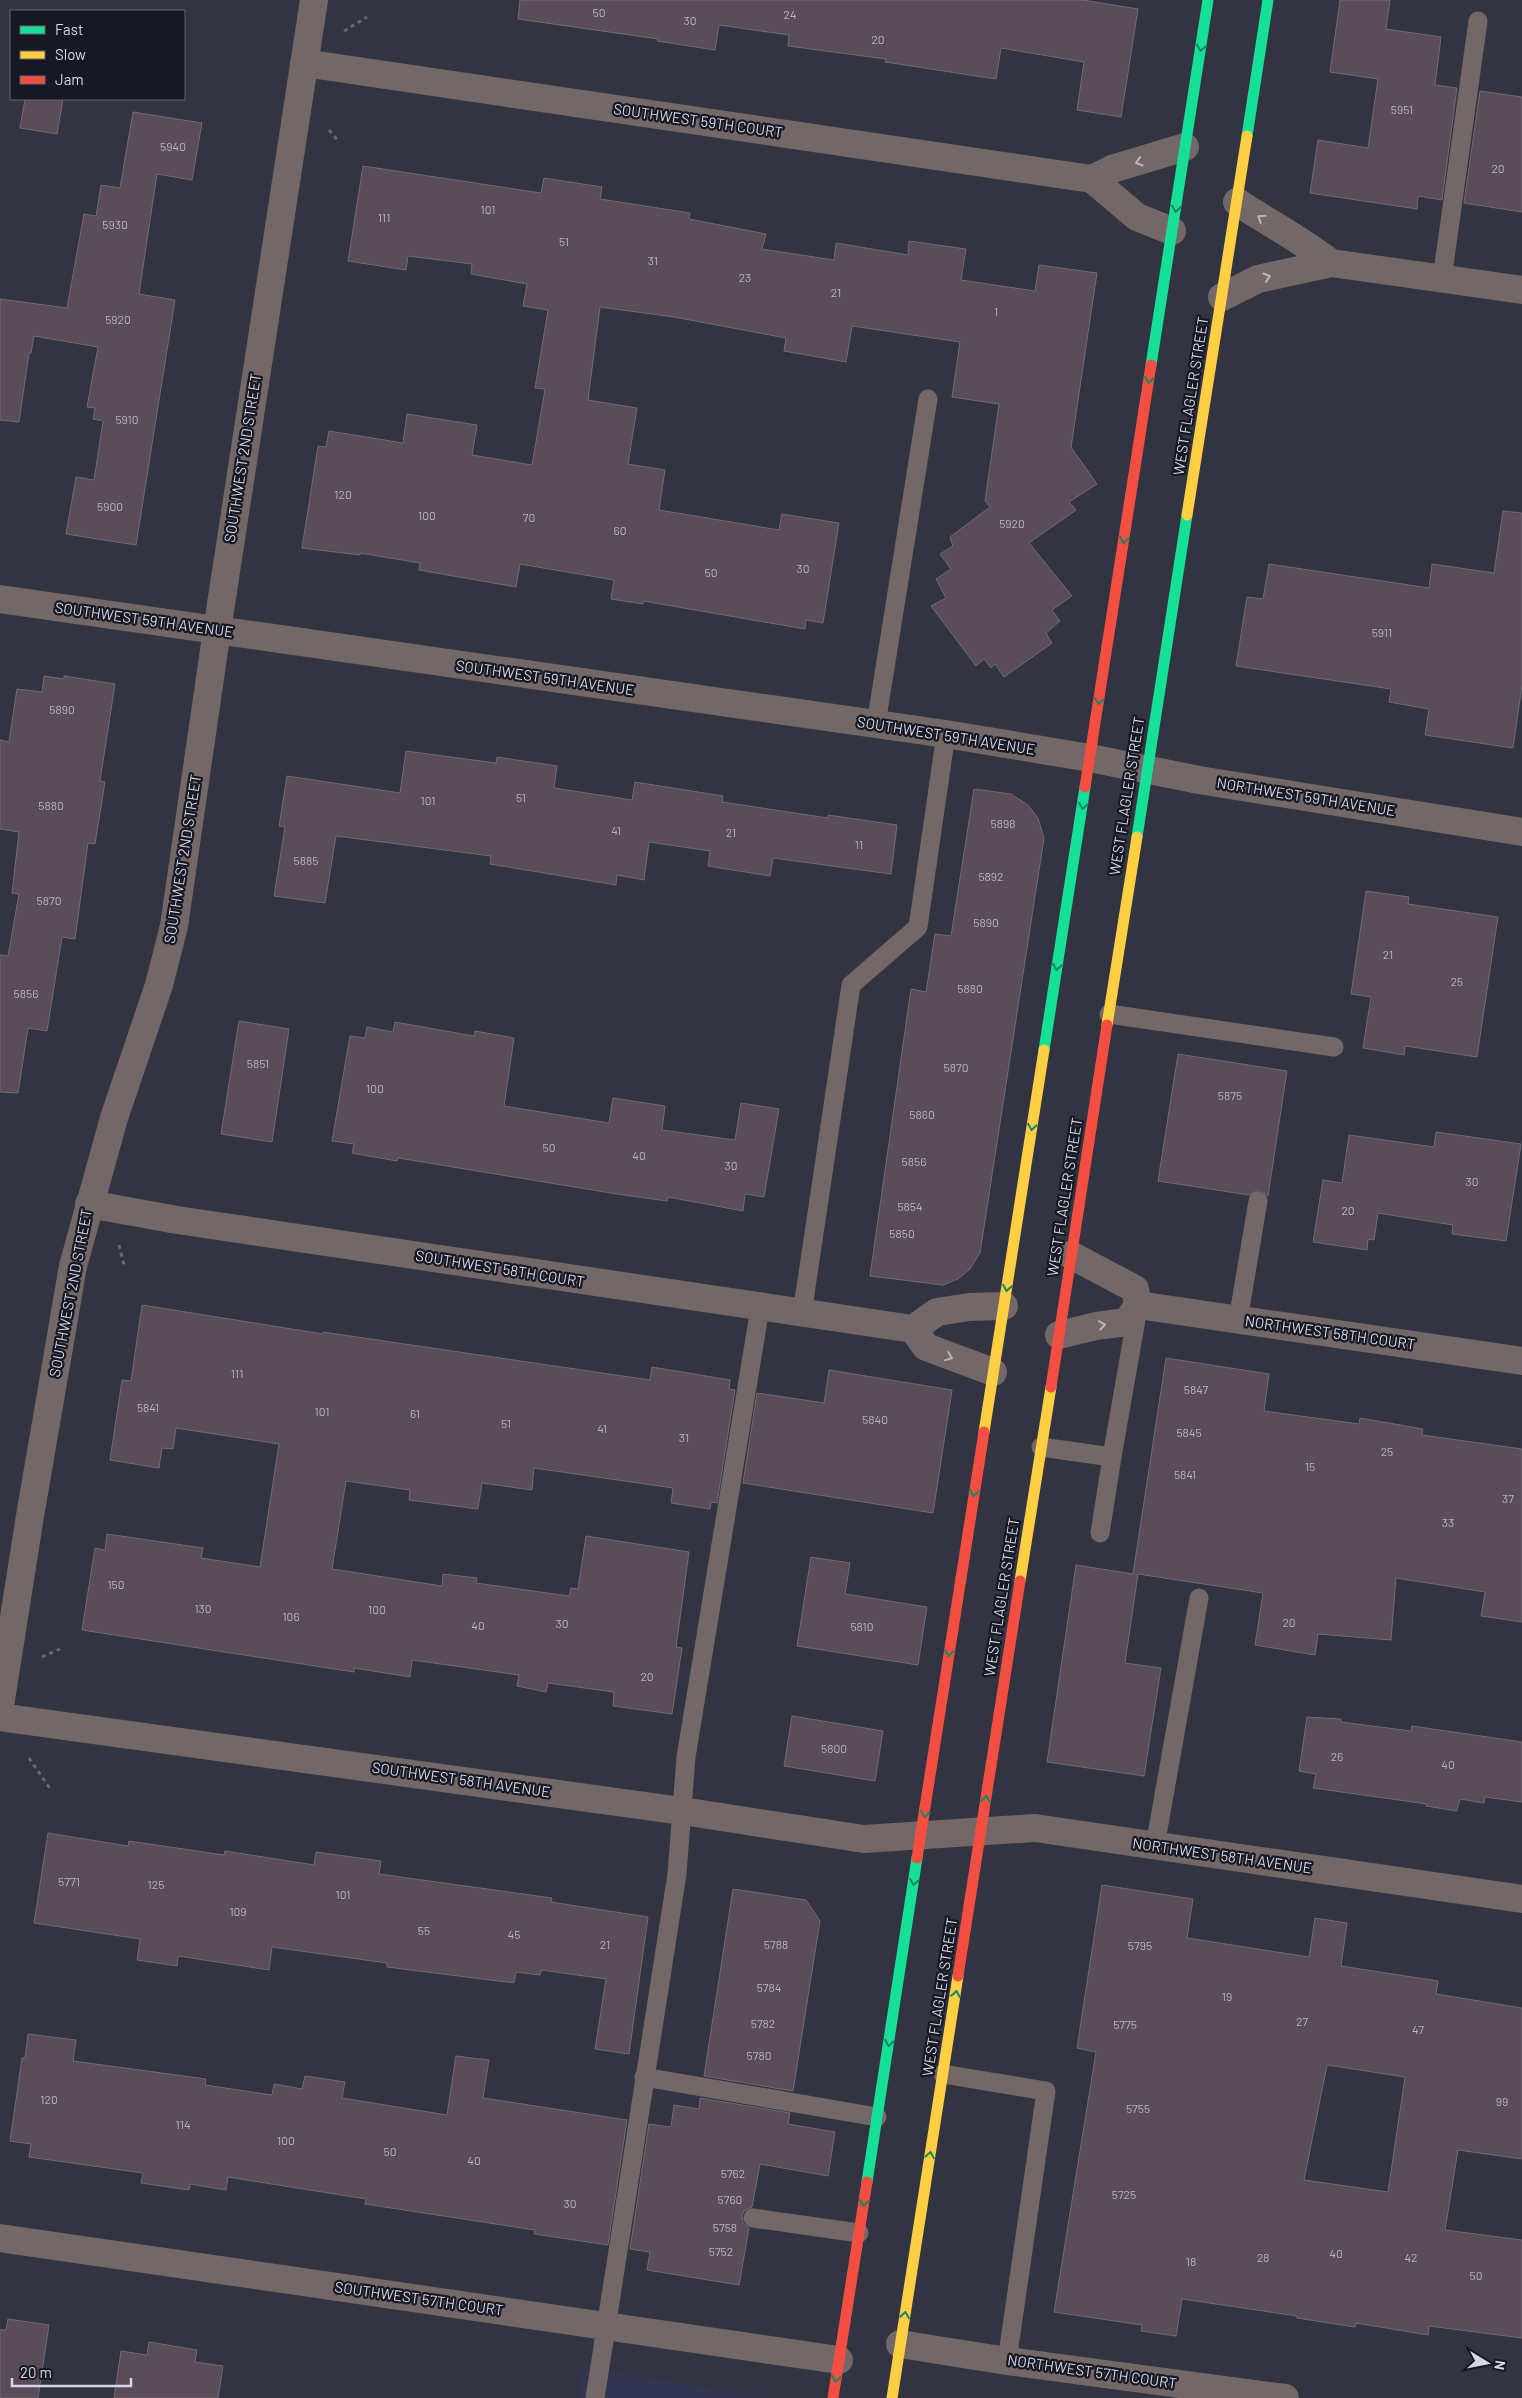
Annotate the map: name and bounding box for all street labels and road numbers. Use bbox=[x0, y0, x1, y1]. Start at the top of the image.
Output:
street label: SOUTHWEST 59TH COURT bbox=[612, 99, 784, 141]
street label: WEST FLAGLER STREET bbox=[1169, 315, 1211, 476]
street label: SOUTHWEST 2ND STREET bbox=[220, 372, 264, 544]
street label: SOUTHWEST 59TH AVENUE bbox=[54, 598, 235, 640]
street label: SOUTHWEST 59TH AVENUE bbox=[455, 656, 636, 698]
street label: SOUTHWEST 59TH AVENUE bbox=[856, 712, 1036, 758]
street label: WEST FLAGLER STREET bbox=[1105, 715, 1147, 876]
street label: SOUTHWEST 2ND STREET bbox=[160, 773, 204, 945]
street label: NORTHWEST 59TH AVENUE bbox=[1215, 773, 1397, 819]
street label: WEST FLAGLER STREET bbox=[1043, 1116, 1085, 1277]
street label: SOUTHWEST 2ND STREET bbox=[45, 1207, 95, 1379]
street label: SOUTHWEST 58TH COURT bbox=[414, 1246, 586, 1290]
street label: NORTHWEST 58TH COURT bbox=[1244, 1311, 1416, 1353]
street label: WEST FLAGLER STREET bbox=[980, 1516, 1022, 1677]
street label: SOUTHWEST 58TH AVENUE bbox=[371, 1758, 552, 1800]
street label: NORTHWEST 58TH AVENUE bbox=[1131, 1834, 1313, 1877]
street label: WEST FLAGLER STREET bbox=[918, 1916, 960, 2077]
street label: SOUTHWEST 57TH COURT bbox=[334, 2277, 505, 2319]
street label: NORTHWEST 57TH COURT bbox=[1006, 2350, 1178, 2392]

